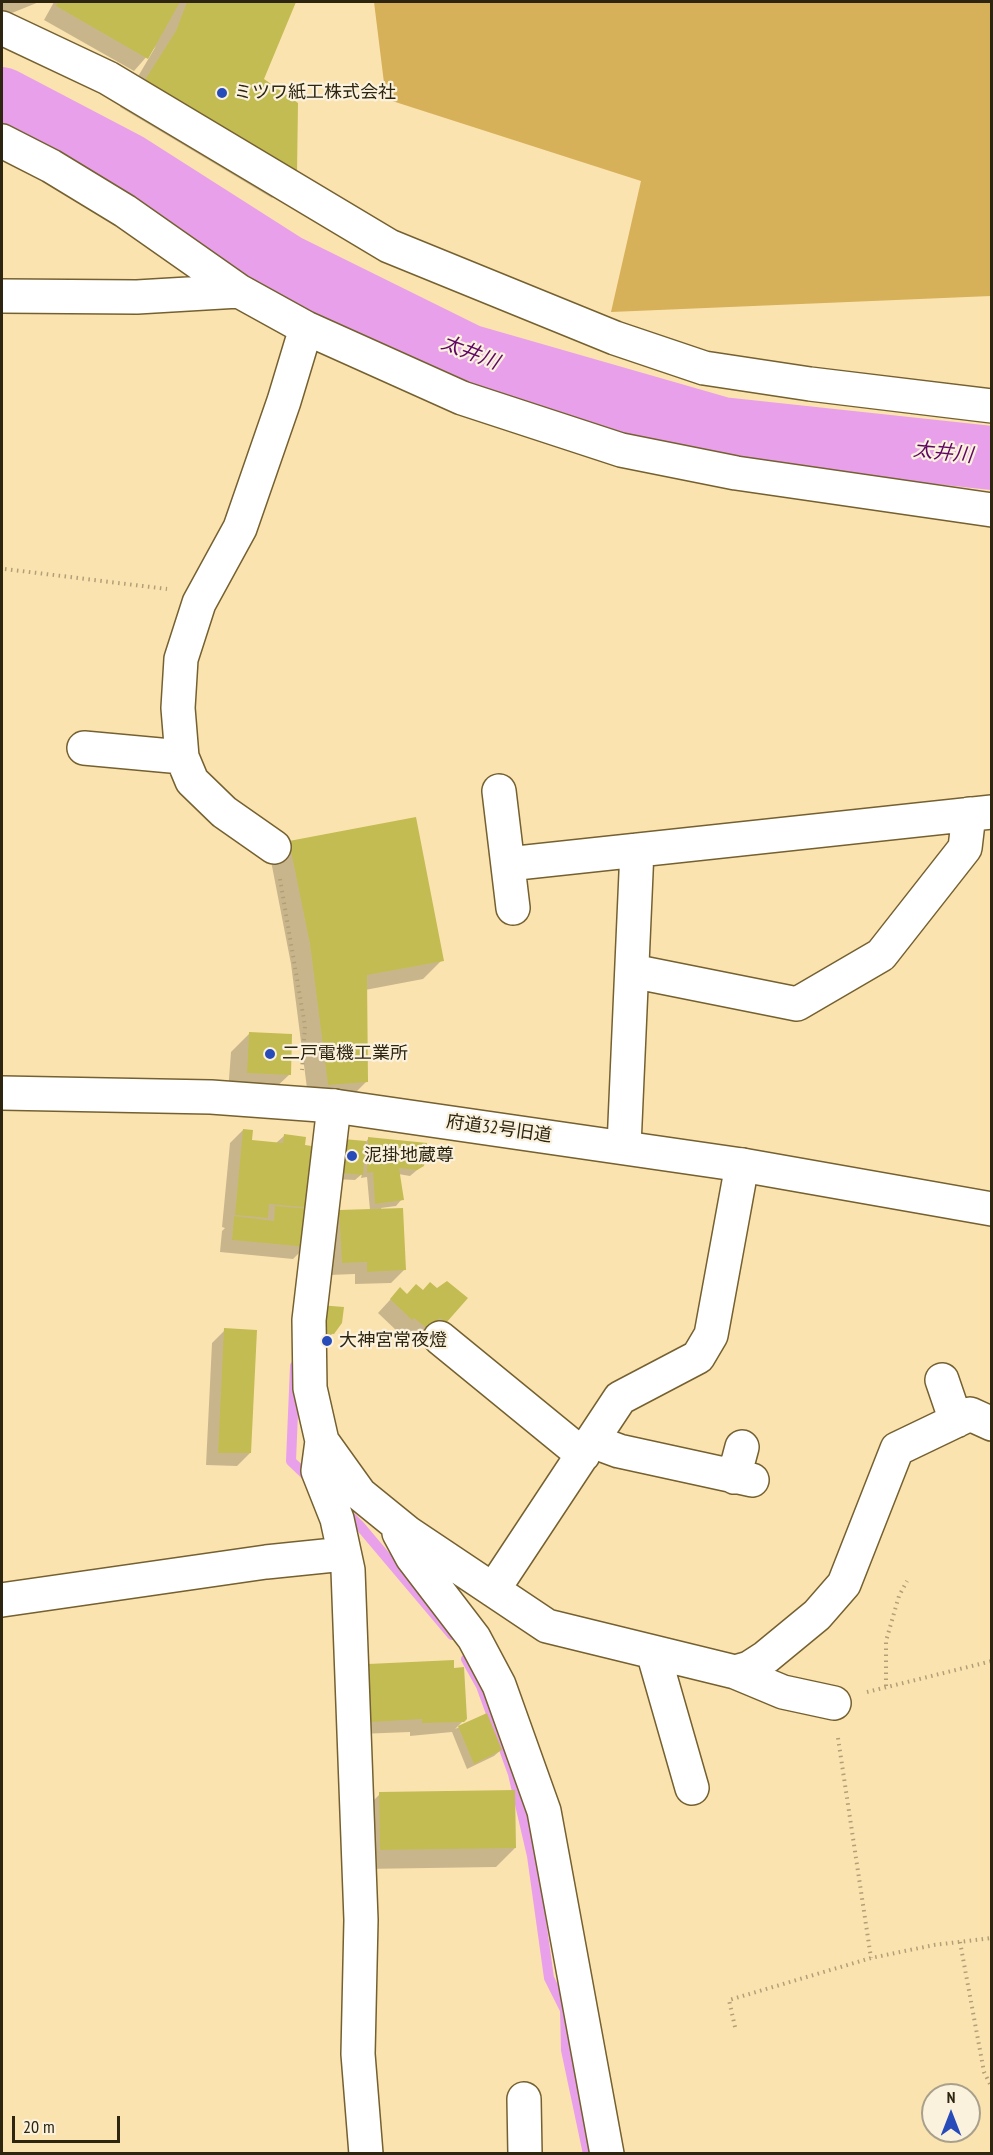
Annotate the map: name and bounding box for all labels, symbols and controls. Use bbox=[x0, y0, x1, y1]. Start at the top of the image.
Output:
place label: ミツワ紙工株式会社 bbox=[234, 82, 396, 104]
marker: ミツワ紙工株式会社 bbox=[215, 86, 229, 100]
water label: 太井川 bbox=[438, 331, 502, 375]
water label: 太井川 bbox=[912, 438, 974, 468]
place label: 二戸電機工業所 bbox=[282, 1043, 408, 1065]
marker: 二戸電機工業所 bbox=[263, 1047, 277, 1061]
street label: 府道32号旧道 bbox=[445, 1111, 553, 1147]
place label: 泥掛地蔵尊 bbox=[364, 1145, 454, 1167]
marker: 泥掛地蔵尊 bbox=[345, 1149, 359, 1163]
place label: 大神宮常夜燈 bbox=[339, 1330, 447, 1352]
marker: 大神宮常夜燈 bbox=[320, 1334, 334, 1348]
north arrow bbox=[921, 2083, 981, 2143]
text: N bbox=[947, 2087, 955, 2107]
scale bar bbox=[15, 2104, 123, 2142]
text: 20 m bbox=[23, 2115, 55, 2138]

